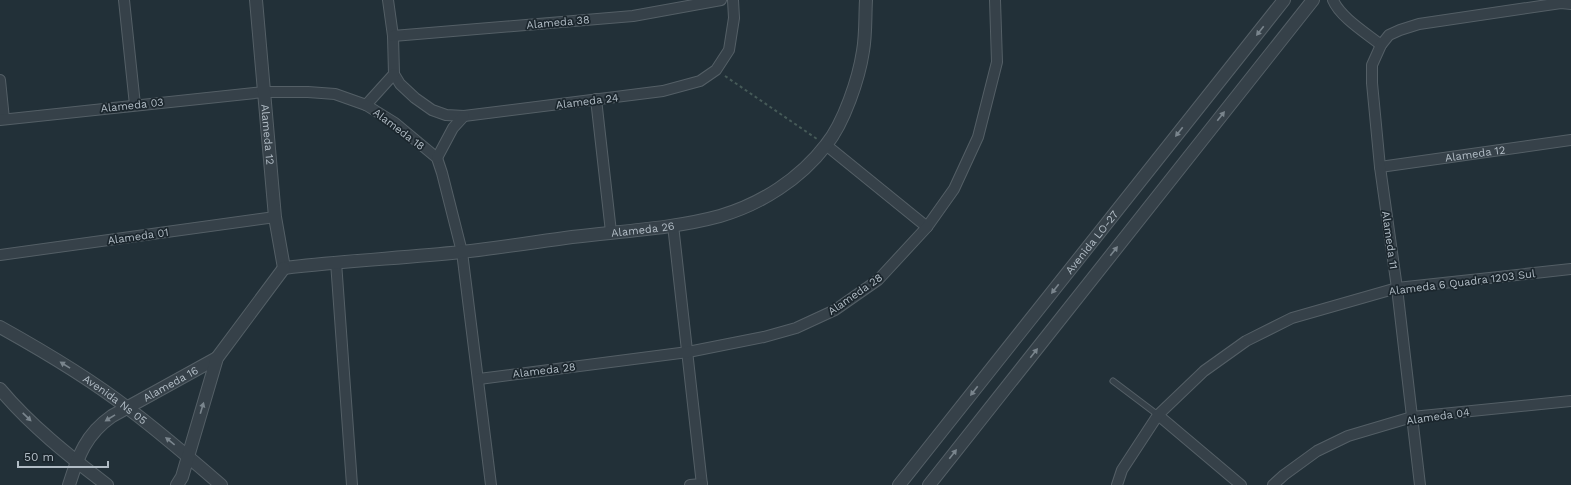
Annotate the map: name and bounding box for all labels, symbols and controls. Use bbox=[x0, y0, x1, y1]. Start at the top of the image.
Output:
street label: Alameda 38 bbox=[526, 13, 590, 32]
one-way arrow bbox=[1255, 25, 1264, 36]
street label: Alameda 24 bbox=[555, 91, 619, 112]
street label: Alameda 03 bbox=[100, 96, 164, 115]
street label: Alameda 12 bbox=[258, 104, 276, 165]
street label: Alameda 18 bbox=[370, 106, 427, 153]
one-way arrow bbox=[1217, 110, 1226, 121]
one-way arrow bbox=[1174, 127, 1183, 138]
street label: Alameda 12 bbox=[1444, 143, 1506, 165]
street label: Avenida LO-27 bbox=[1063, 208, 1121, 277]
street label: Alameda 11 bbox=[1379, 210, 1400, 270]
street label: Alameda 26 bbox=[611, 219, 676, 240]
street label: Alameda 01 bbox=[107, 226, 169, 247]
one-way arrow bbox=[1110, 245, 1119, 256]
street label: Alameda 6 Quadra 1203 Sul bbox=[1388, 267, 1537, 298]
street label: Alameda 28 bbox=[826, 271, 885, 318]
one-way arrow bbox=[1050, 284, 1059, 295]
one-way arrow bbox=[1029, 347, 1038, 358]
street label: Alameda 28 bbox=[512, 360, 577, 381]
one-way arrow bbox=[60, 361, 70, 369]
street label: Alameda 16 bbox=[141, 363, 201, 405]
street label: Avenida Ns 05 bbox=[80, 372, 149, 427]
one-way arrow bbox=[969, 385, 978, 396]
one-way arrow bbox=[199, 402, 205, 414]
street label: Alameda 04 bbox=[1406, 406, 1471, 427]
one-way arrow bbox=[22, 412, 32, 422]
one-way arrow bbox=[104, 414, 116, 421]
one-way arrow bbox=[165, 437, 176, 446]
scale bar bbox=[18, 443, 108, 469]
one-way arrow bbox=[949, 449, 957, 460]
text: 50 m bbox=[24, 450, 54, 464]

